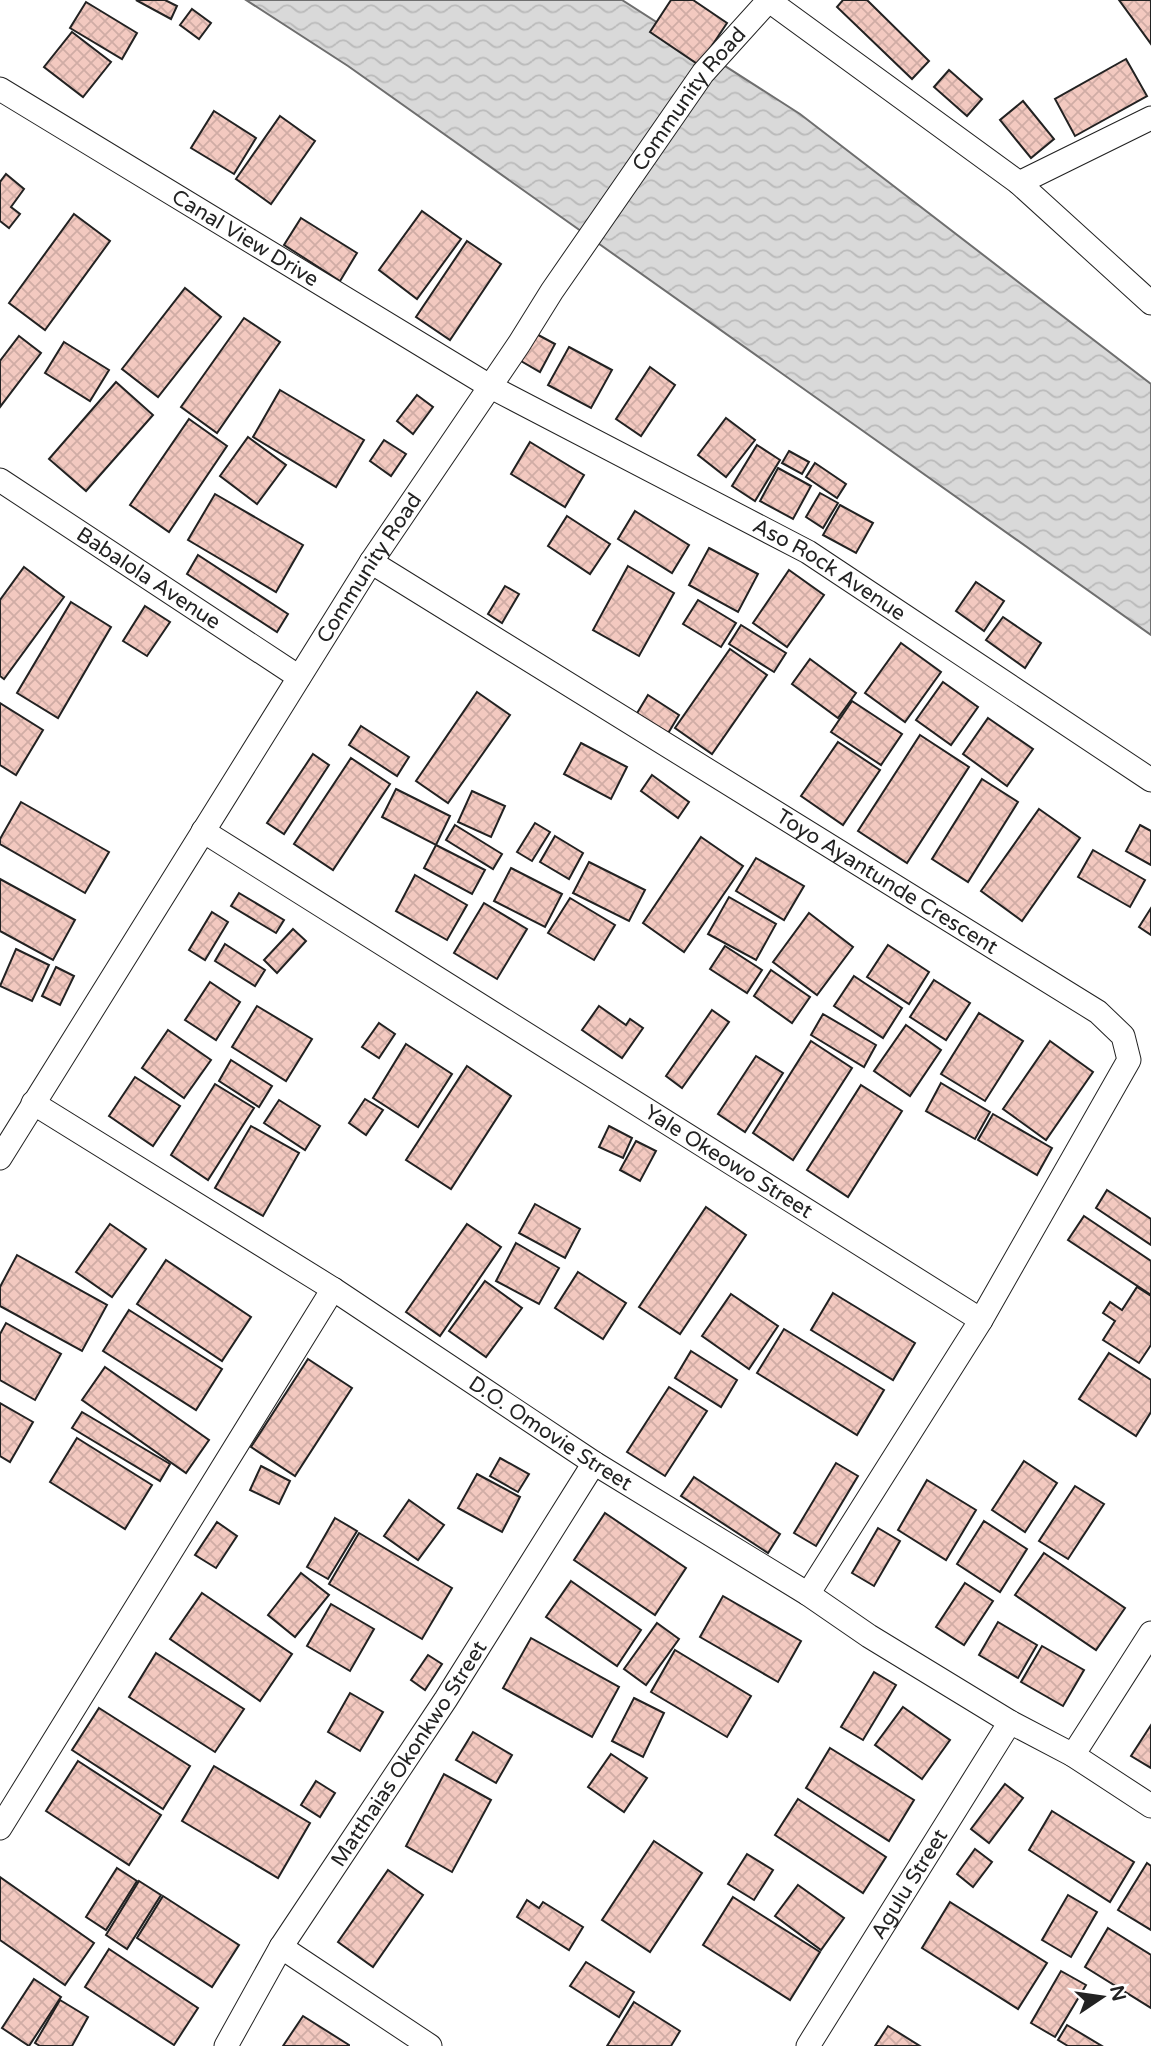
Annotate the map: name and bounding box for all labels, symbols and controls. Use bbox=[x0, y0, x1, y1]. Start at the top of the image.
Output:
street label: Community Road bbox=[627, 22, 751, 176]
street label: Canal View Drive bbox=[167, 184, 323, 292]
street label: Community Road bbox=[312, 488, 427, 648]
street label: Aso Rock Avenue bbox=[749, 514, 910, 626]
street label: Babalola Avenue bbox=[72, 522, 225, 635]
street label: Toyo Ayantunde Crescent bbox=[771, 804, 1002, 960]
street label: Yale Okeowo Street bbox=[640, 1100, 817, 1224]
street label: D.O. Omovie Street bbox=[464, 1371, 636, 1496]
street label: Matthaias Okonkwo Street bbox=[326, 1636, 492, 1872]
street label: Agulu Street bbox=[866, 1825, 953, 1944]
north arrow bbox=[1067, 1962, 1137, 2032]
text: N bbox=[1105, 1983, 1130, 2003]

